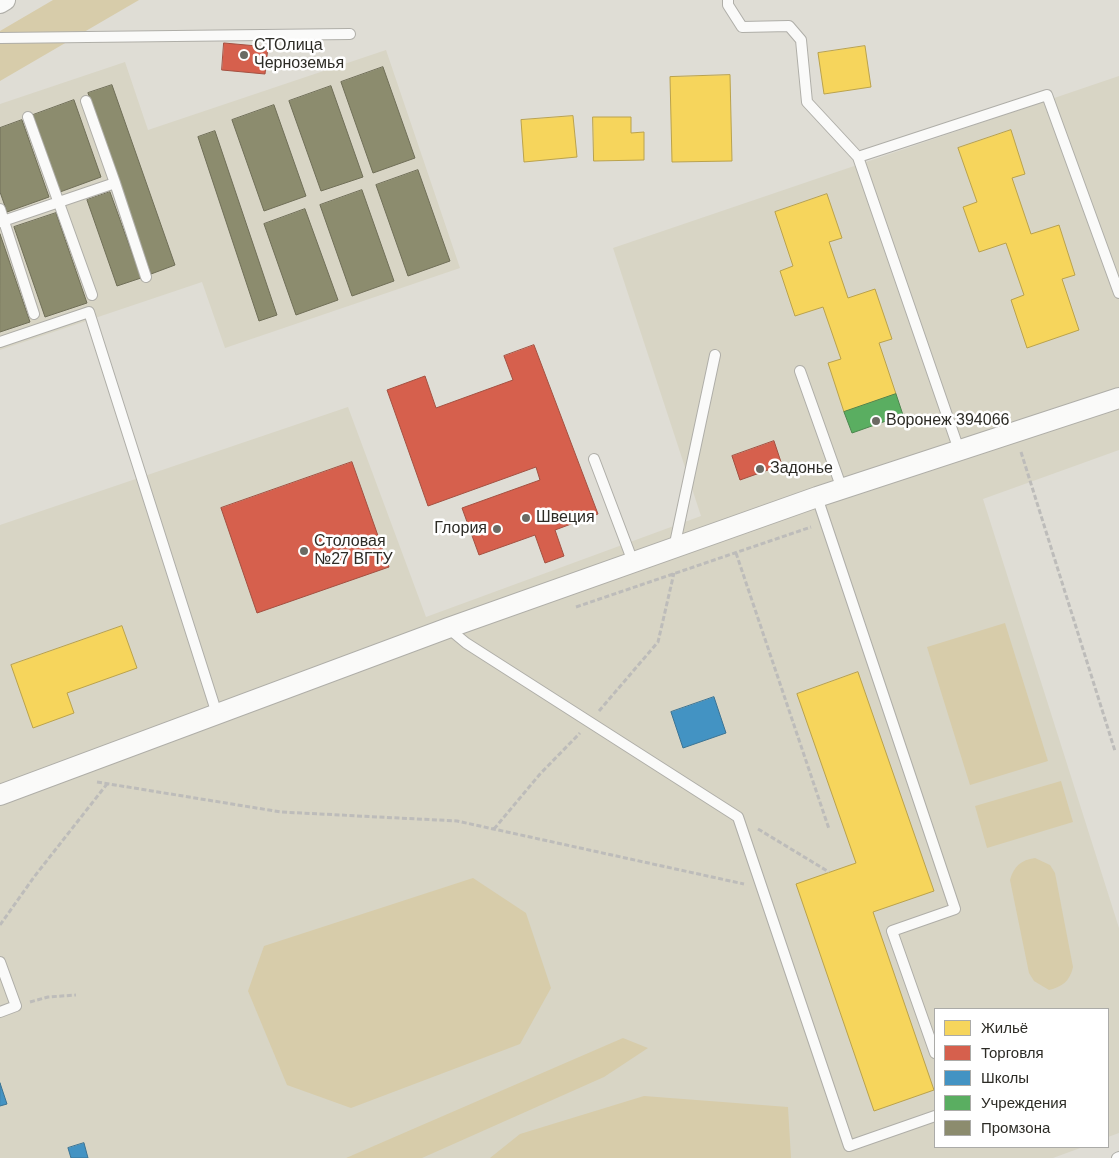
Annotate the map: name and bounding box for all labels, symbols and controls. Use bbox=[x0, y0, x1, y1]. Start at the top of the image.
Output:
place label: СТОлица Черноземья bbox=[254, 36, 344, 74]
marker: СТОлица Черноземья bbox=[238, 49, 250, 61]
place label: Воронеж 394066 bbox=[886, 411, 1009, 431]
marker: Воронеж 394066 bbox=[870, 415, 882, 427]
place label: Задонье bbox=[770, 459, 833, 479]
marker: Задонье bbox=[754, 463, 766, 475]
place label: Швеция bbox=[536, 508, 595, 528]
marker: Швеция bbox=[520, 512, 532, 524]
place label: Глория bbox=[434, 519, 487, 539]
marker: Глория bbox=[491, 523, 503, 535]
place label: Столовая №27 ВГТУ bbox=[314, 532, 393, 570]
marker: Столовая №27 ВГТУ bbox=[298, 545, 310, 557]
legend bbox=[934, 1008, 1109, 1148]
text: Жильё bbox=[981, 1019, 1028, 1036]
text: Торговля bbox=[981, 1044, 1044, 1061]
text: Школы bbox=[981, 1069, 1029, 1086]
text: Учреждения bbox=[981, 1094, 1067, 1111]
text: Промзона bbox=[981, 1119, 1050, 1136]

